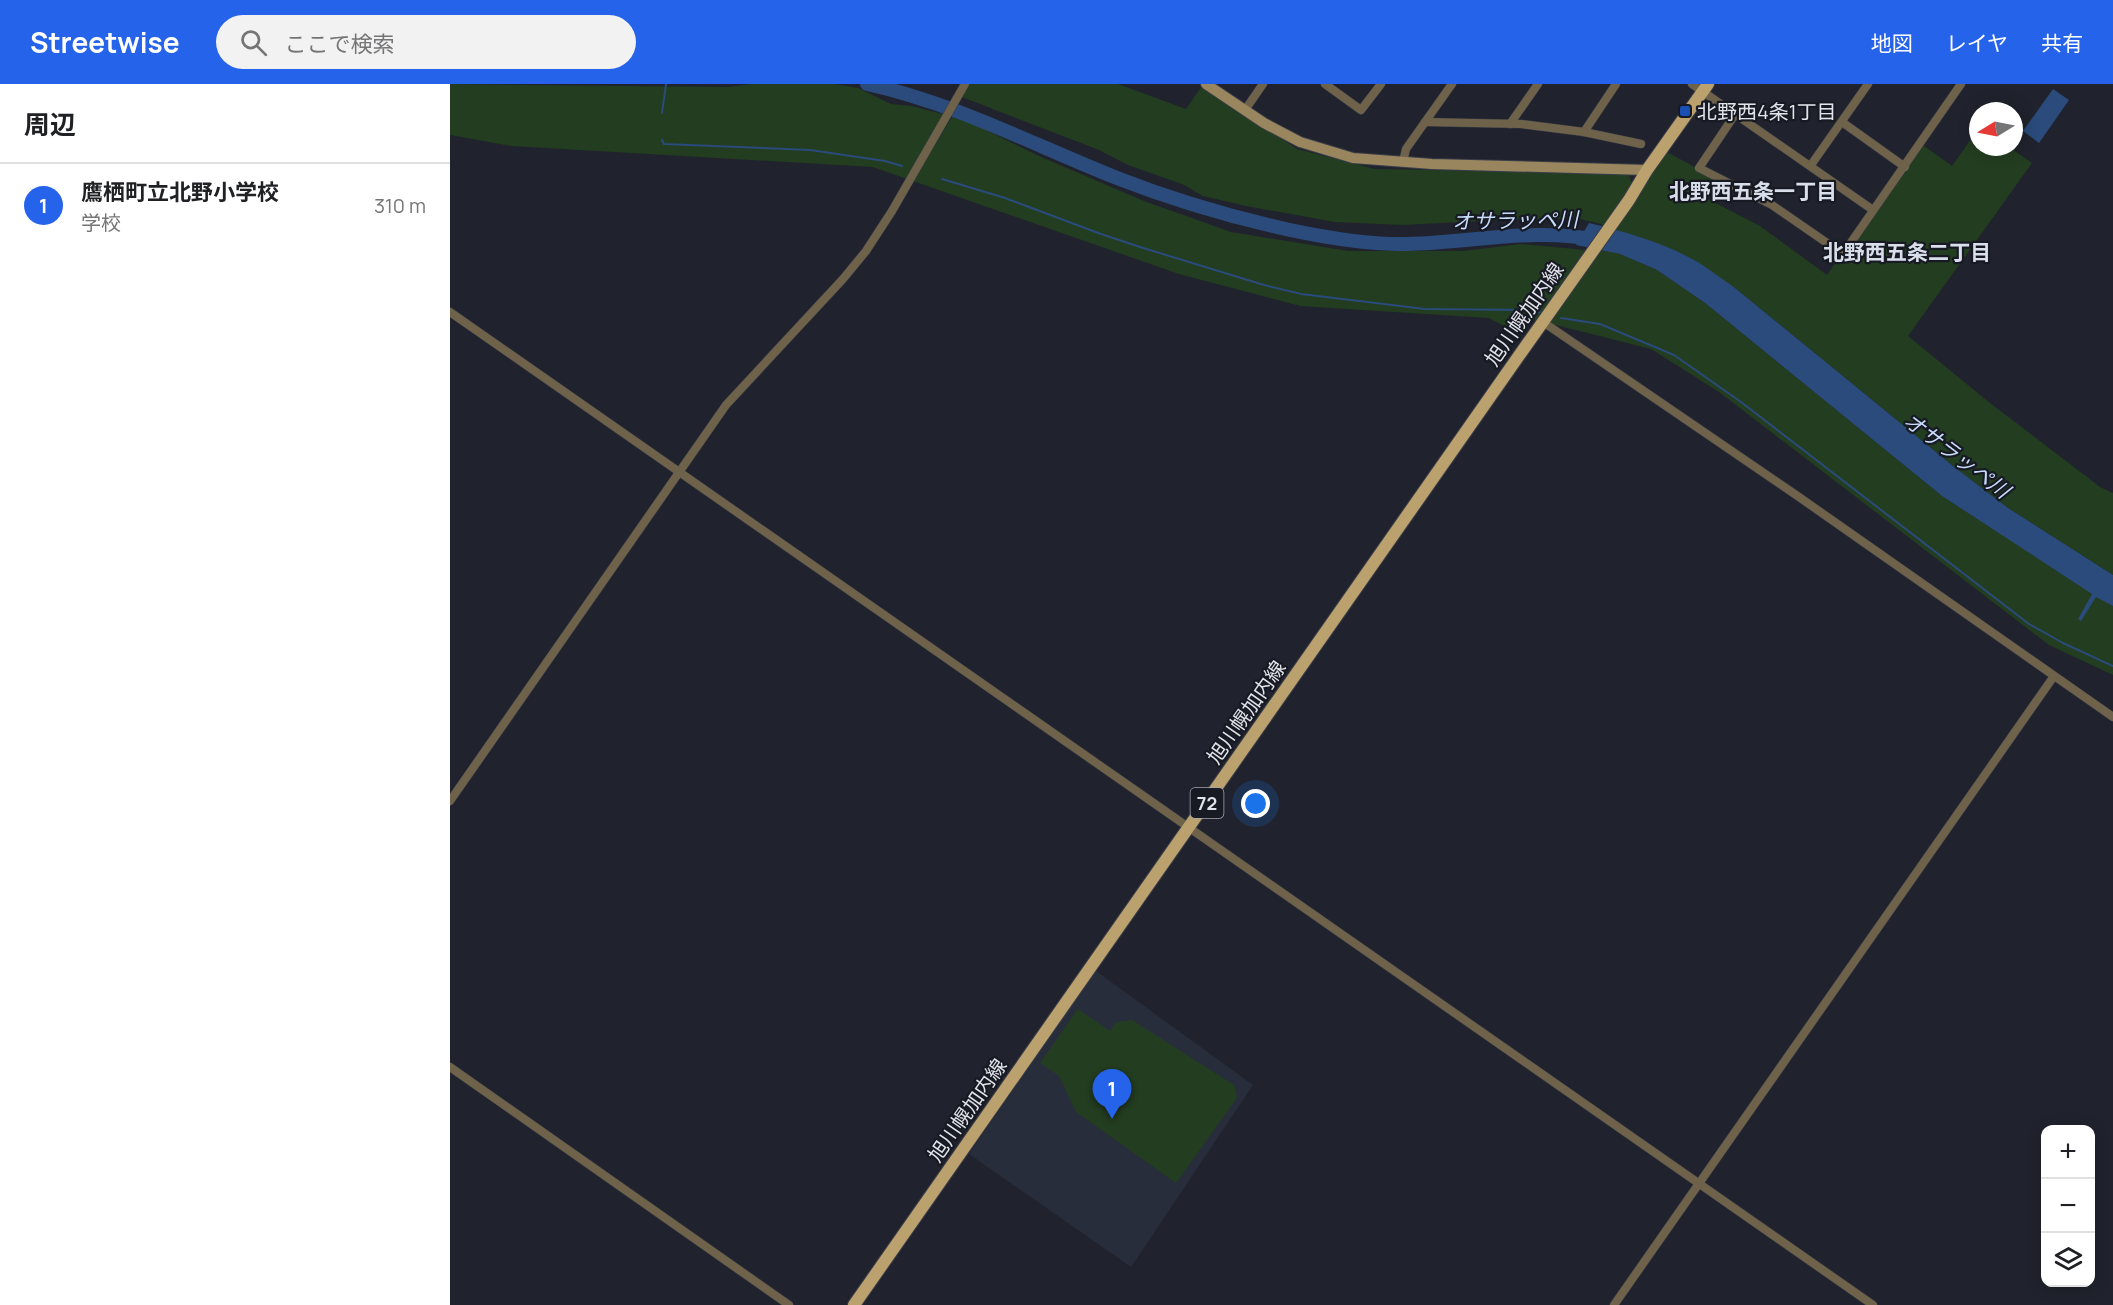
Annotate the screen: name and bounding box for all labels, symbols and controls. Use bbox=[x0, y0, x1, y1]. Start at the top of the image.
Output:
search box bbox=[216, 15, 636, 69]
text: Streetwise bbox=[30, 23, 180, 61]
icon: search bbox=[237, 26, 270, 59]
text: ここで検索 bbox=[285, 29, 395, 59]
text: 地図 bbox=[1871, 29, 1913, 57]
text: レイヤ bbox=[1946, 29, 2008, 57]
text: 共有 bbox=[2041, 29, 2083, 57]
place label: 北野西4条1丁目 bbox=[1697, 98, 1837, 125]
north arrow bbox=[1969, 102, 2023, 156]
marker: 北野西4条1丁目 bbox=[1678, 104, 1692, 118]
text: 周辺 bbox=[24, 106, 76, 142]
text: 鷹栖町立北野小学校 bbox=[81, 177, 279, 207]
district label: 北野西五条一丁目 bbox=[1669, 177, 1837, 205]
text: 1 bbox=[39, 192, 48, 219]
text: 310 m bbox=[374, 192, 426, 219]
water label: オサラッペ川 bbox=[1452, 205, 1580, 235]
text: 学校 bbox=[81, 209, 121, 236]
district label: 北野西五条二丁目 bbox=[1823, 238, 1991, 266]
street label: 旭川幌加内線 bbox=[1479, 257, 1569, 371]
water label: オサラッペ川 bbox=[1898, 406, 2017, 505]
street label: 旭川幌加内線 bbox=[1201, 655, 1291, 769]
road number: 72 bbox=[1190, 788, 1224, 818]
your location bbox=[1241, 789, 1270, 818]
street label: 旭川幌加内線 bbox=[922, 1053, 1012, 1167]
pin: 1 bbox=[1092, 1070, 1132, 1119]
map controls bbox=[2041, 1125, 2095, 1287]
button: + bbox=[2041, 1125, 2095, 1179]
button: − bbox=[2041, 1179, 2095, 1233]
button: layers bbox=[2041, 1233, 2095, 1287]

